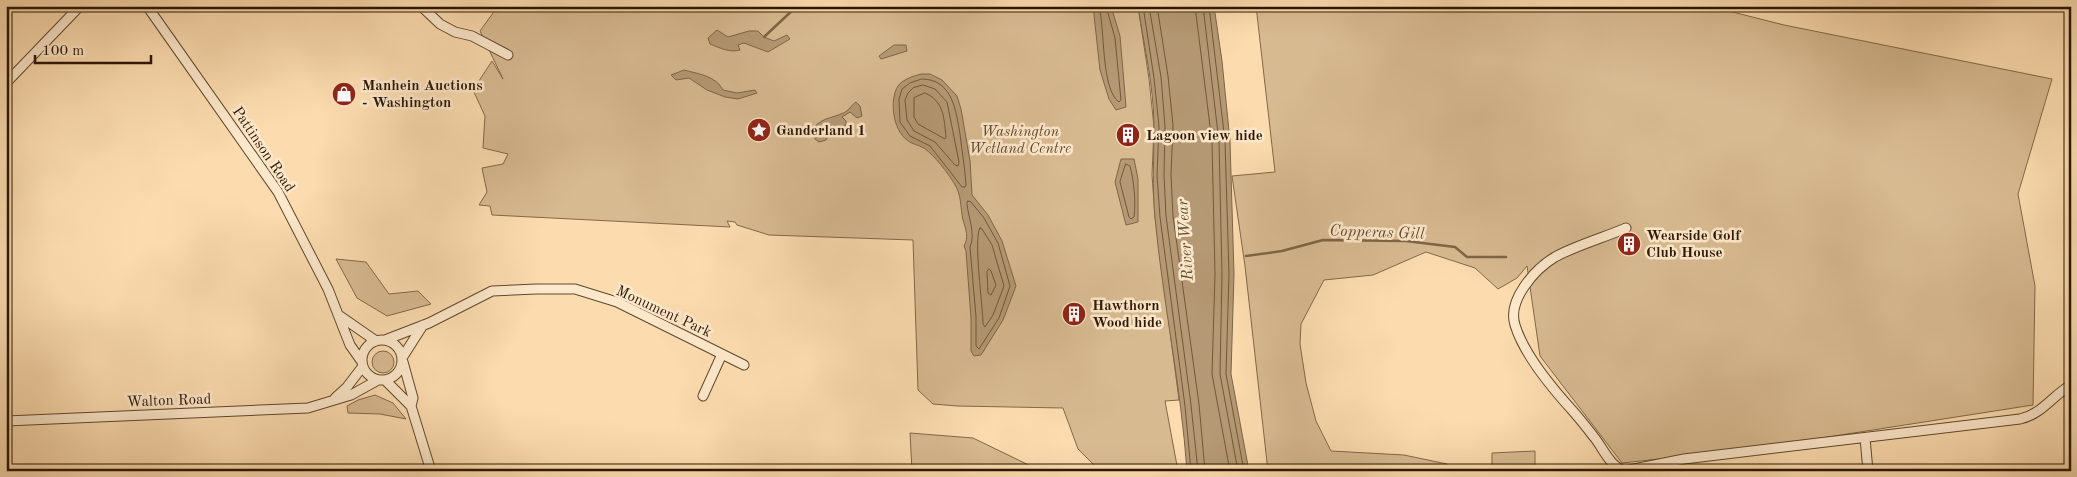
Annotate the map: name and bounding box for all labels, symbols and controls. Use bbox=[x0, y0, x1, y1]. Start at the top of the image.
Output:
scale bar bbox=[35, 32, 151, 64]
text: 100 m bbox=[42, 44, 84, 59]
place label: Manhein Auctions - Washington bbox=[362, 79, 483, 111]
shop icon: Manhein Auctions - Washington bbox=[331, 81, 357, 107]
street label: Pattinson Road bbox=[229, 104, 297, 195]
place icon: Ganderland 1 bbox=[746, 117, 772, 143]
building icon: Lagoon view hide bbox=[1115, 122, 1141, 148]
place label: Ganderland 1 bbox=[776, 124, 866, 139]
park label: Washington Wetland Centre bbox=[969, 125, 1071, 157]
place label: Lagoon view hide bbox=[1146, 129, 1263, 144]
water label: River Wear bbox=[1175, 197, 1197, 282]
water label: Copperas Gill bbox=[1329, 223, 1425, 243]
place label: Wearside Golf Club House bbox=[1646, 229, 1742, 261]
building icon: Wearside Golf Club House bbox=[1616, 231, 1642, 257]
street label: Monument Park bbox=[613, 284, 714, 341]
place label: Hawthorn Wood hide bbox=[1092, 299, 1162, 331]
building icon: Hawthorn Wood hide bbox=[1061, 301, 1087, 327]
street label: Walton Road bbox=[126, 393, 212, 410]

